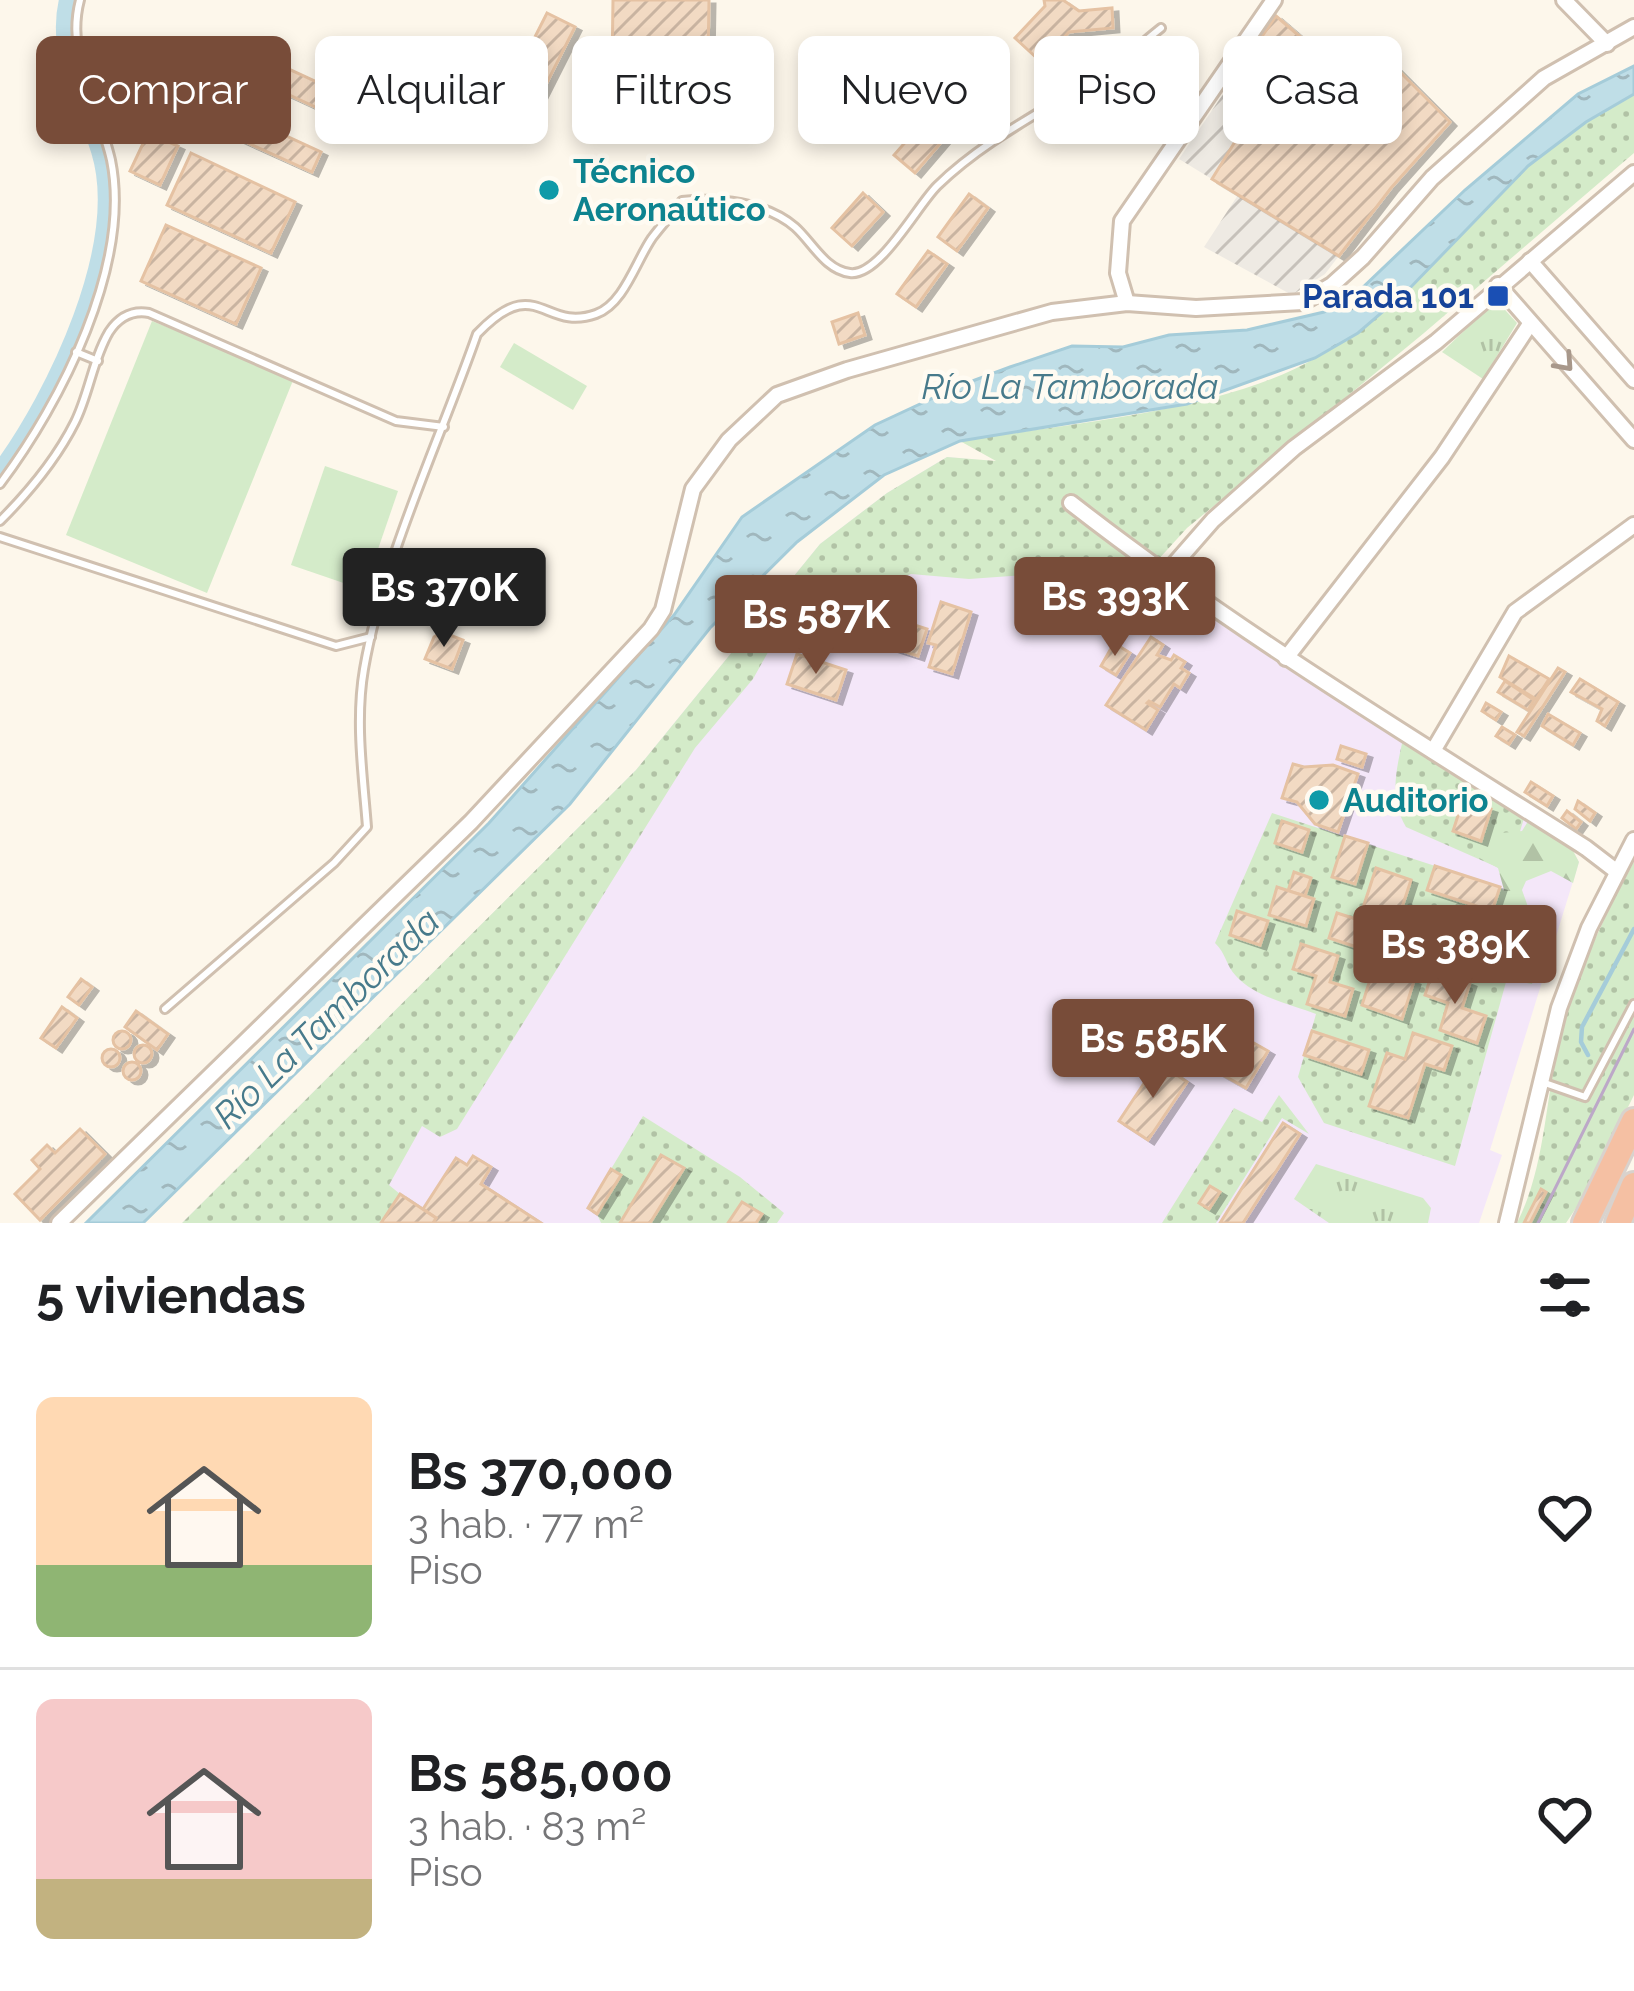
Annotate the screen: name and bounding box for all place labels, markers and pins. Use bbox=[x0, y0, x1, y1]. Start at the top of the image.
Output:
place label: Técnico Aeronaútico bbox=[573, 152, 766, 229]
marker: Técnico Aeronaútico bbox=[536, 177, 562, 203]
place label: Parada 101 bbox=[1302, 277, 1474, 316]
marker: Parada 101 bbox=[1485, 283, 1511, 309]
pin: Bs 370K bbox=[333, 548, 555, 650]
pin: Bs 393K bbox=[1004, 557, 1226, 659]
pin: Bs 587K bbox=[705, 575, 927, 677]
place label: Auditorio bbox=[1343, 781, 1489, 820]
marker: Auditorio bbox=[1306, 787, 1332, 813]
pin: Bs 389K bbox=[1344, 905, 1566, 1007]
pin: Bs 585K bbox=[1042, 999, 1264, 1101]

